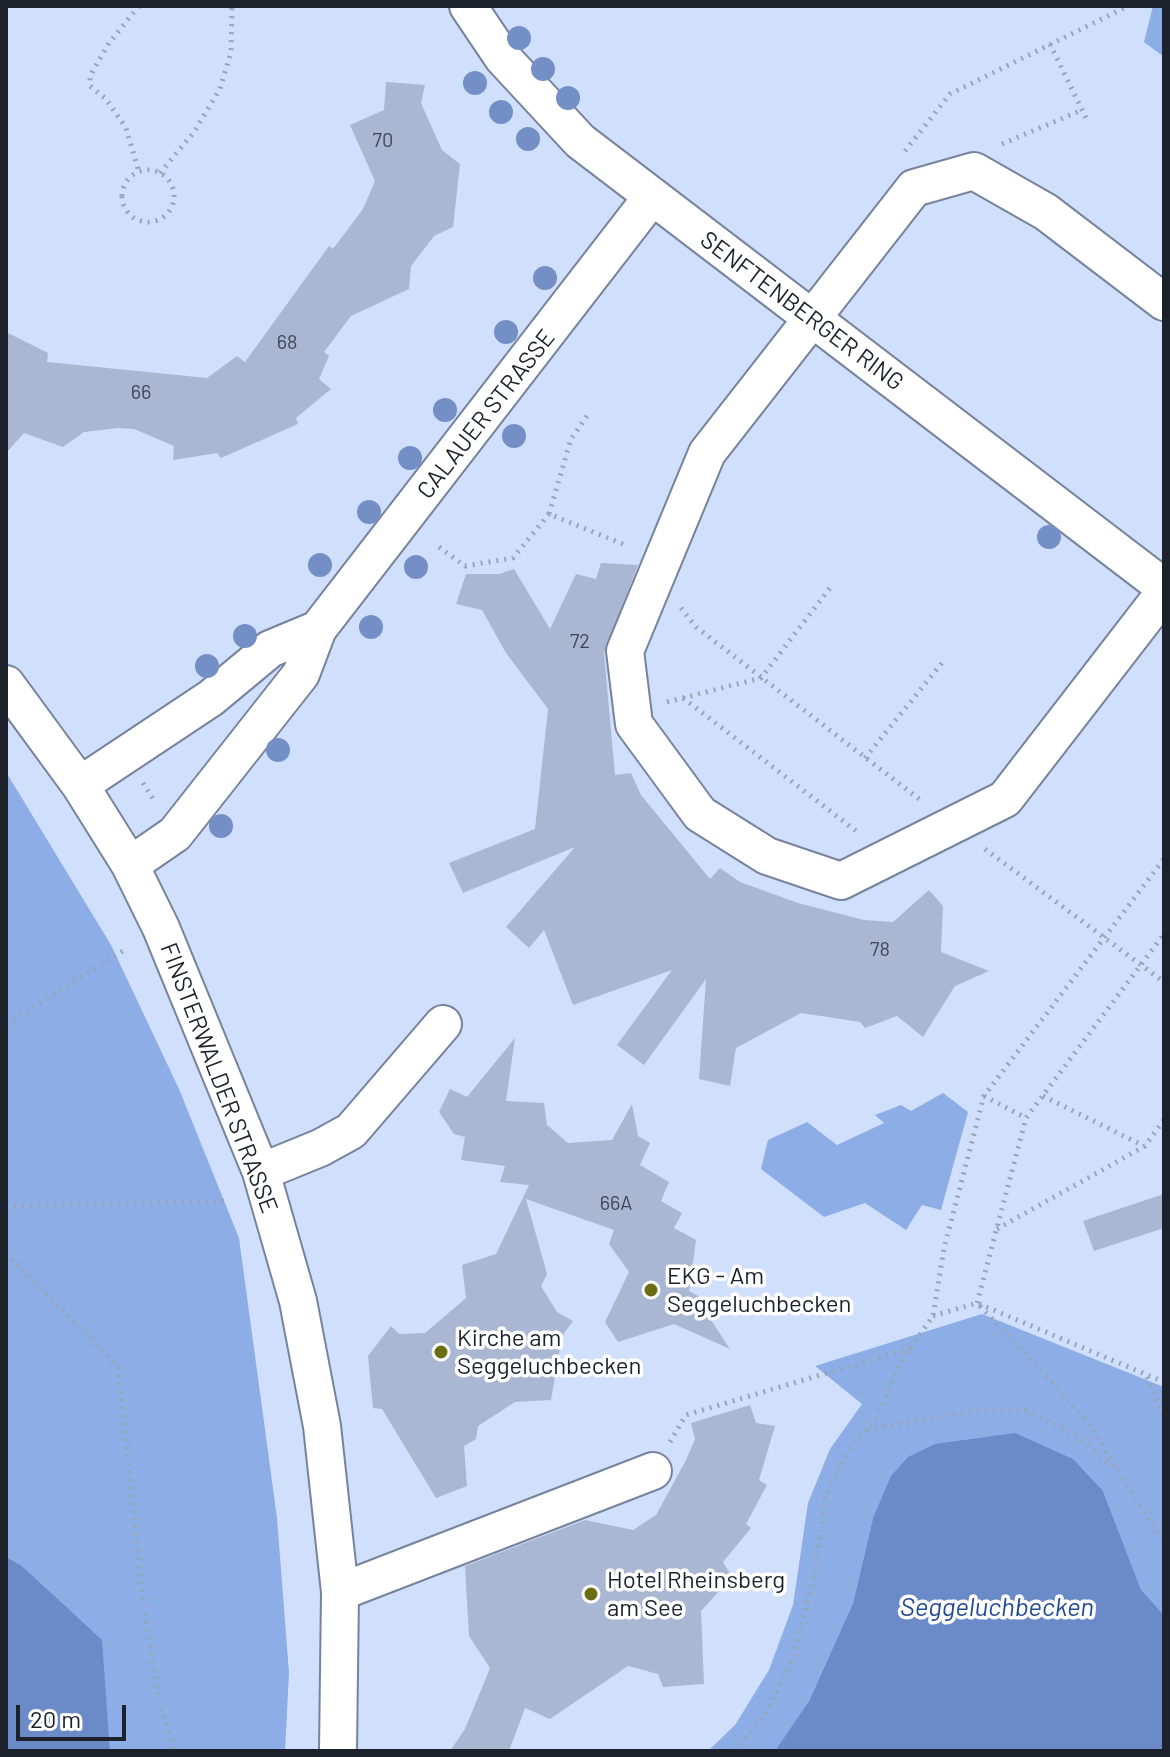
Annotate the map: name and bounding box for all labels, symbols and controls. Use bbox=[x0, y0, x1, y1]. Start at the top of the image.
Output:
house number: 70 bbox=[373, 128, 393, 152]
street label: SENFTENBERGER RING bbox=[695, 225, 909, 397]
street label: CALAUER STRASSE bbox=[411, 324, 561, 504]
house number: 68 bbox=[277, 330, 297, 354]
house number: 66 bbox=[131, 380, 151, 404]
house number: 72 bbox=[570, 629, 590, 653]
house number: 78 bbox=[870, 937, 890, 961]
street label: FINSTERWALDER STRASSE bbox=[154, 939, 284, 1217]
house number: 66A bbox=[600, 1191, 632, 1215]
place label: EKG - Am Seggeluchbecken bbox=[667, 1262, 852, 1318]
marker: EKG - Am Seggeluchbecken bbox=[642, 1281, 660, 1299]
place label: Kirche am Seggeluchbecken bbox=[457, 1324, 642, 1380]
marker: Kirche am Seggeluchbecken bbox=[432, 1343, 450, 1361]
place label: Hotel Rheinsberg am See bbox=[607, 1566, 785, 1622]
marker: Hotel Rheinsberg am See bbox=[582, 1585, 600, 1603]
water label: Seggeluchbecken bbox=[900, 1591, 1094, 1623]
scale bar bbox=[20, 1689, 130, 1739]
text: 20 m bbox=[30, 1704, 81, 1733]

